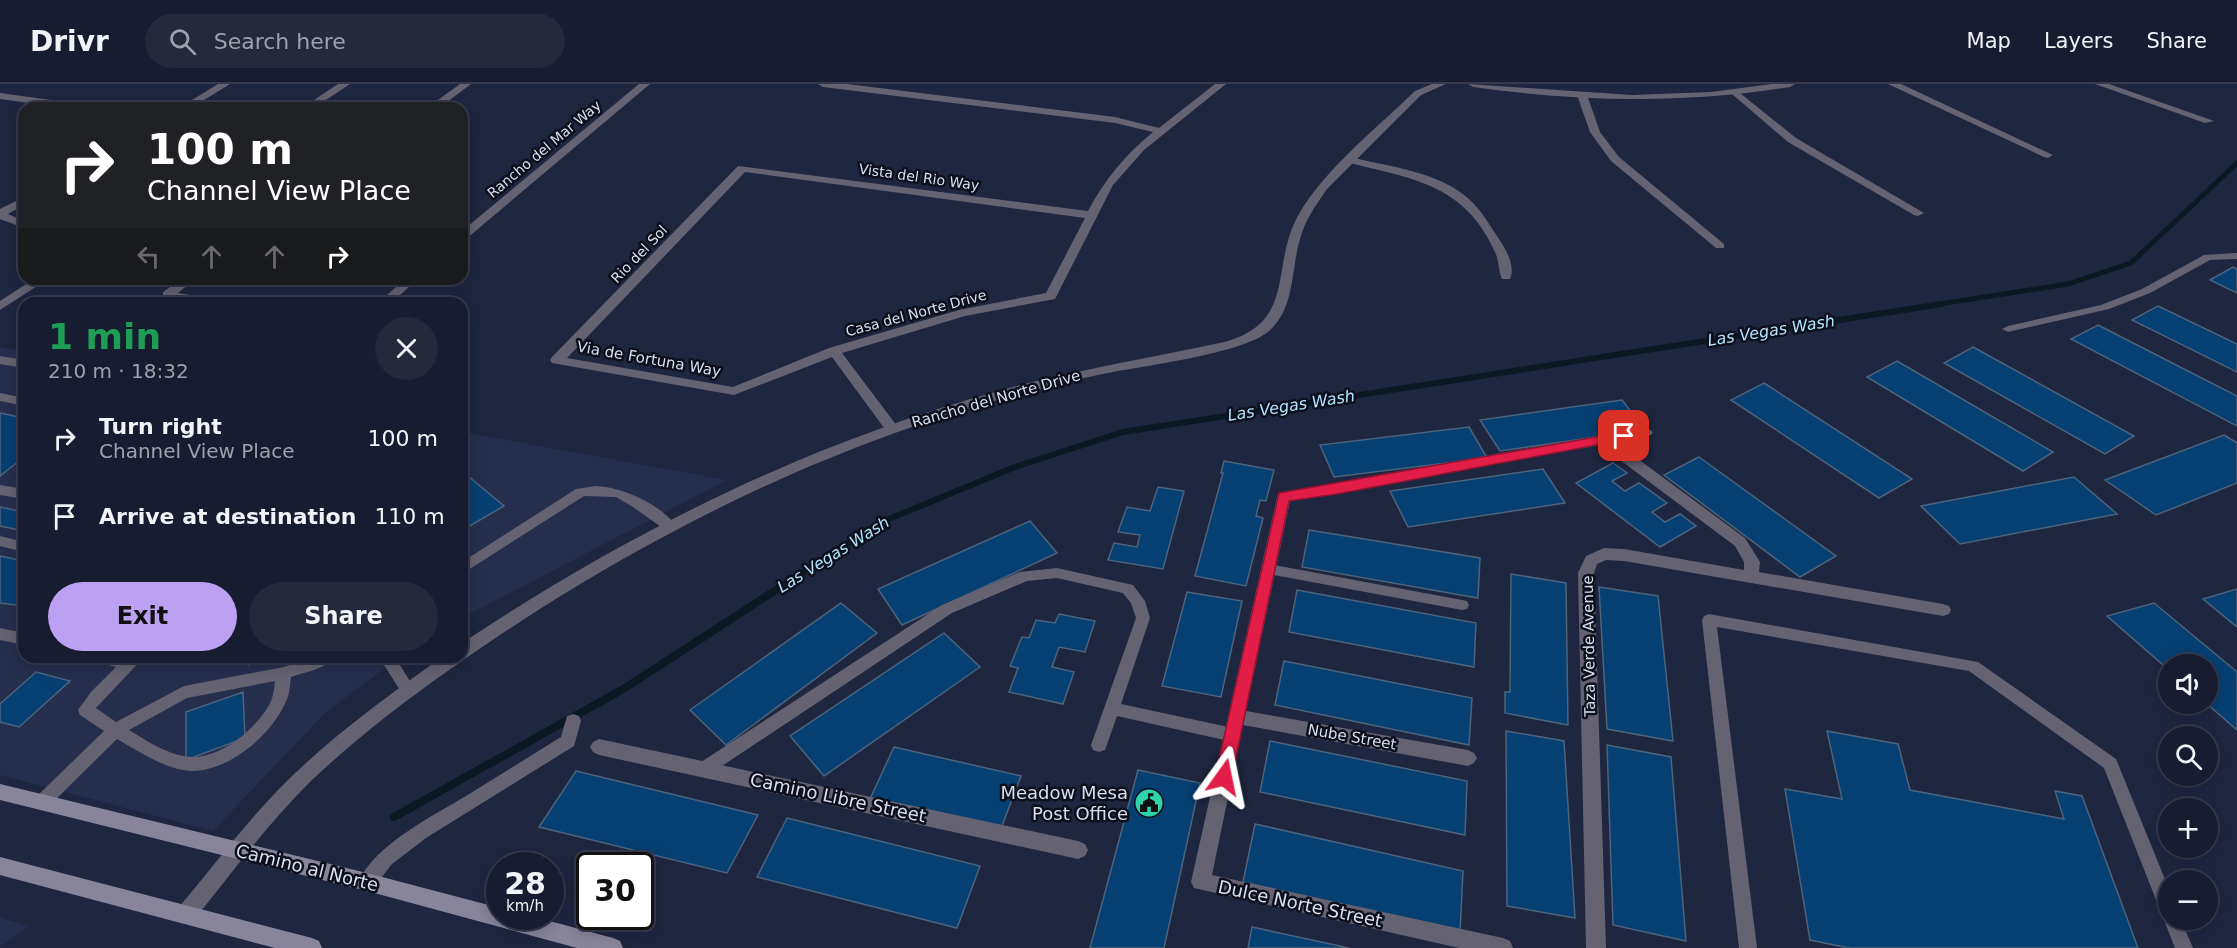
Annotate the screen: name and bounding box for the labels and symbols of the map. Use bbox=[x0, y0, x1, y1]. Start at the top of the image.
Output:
street label: Rancho del Mar Way bbox=[484, 97, 604, 201]
street label: Vista del Rio Way bbox=[858, 161, 980, 193]
street label: Rio del Sol bbox=[608, 222, 670, 286]
street label: Casa del Norte Drive bbox=[844, 286, 988, 340]
water label: Las Vegas Wash bbox=[1706, 311, 1836, 350]
street label: Via de Fortuna Way bbox=[576, 337, 722, 381]
street label: Rancho del Norte Drive bbox=[910, 366, 1082, 432]
water label: Las Vegas Wash bbox=[1226, 386, 1356, 425]
pin bbox=[1598, 410, 1649, 461]
water label: Las Vegas Wash bbox=[774, 512, 893, 597]
street label: Taza Verde Avenue bbox=[1579, 575, 1599, 718]
street label: Nube Street bbox=[1306, 720, 1398, 754]
position arrow bbox=[1192, 745, 1256, 809]
street label: Camino Libre Street bbox=[748, 769, 928, 826]
place label: Meadow Mesa Post Office bbox=[1000, 782, 1128, 824]
public building icon: Meadow Mesa Post Office bbox=[1133, 787, 1165, 819]
street label: Camino al Norte bbox=[234, 840, 381, 895]
speed limit sign: 30 bbox=[576, 852, 654, 930]
street label: Dulce Norte Street bbox=[1216, 876, 1384, 931]

